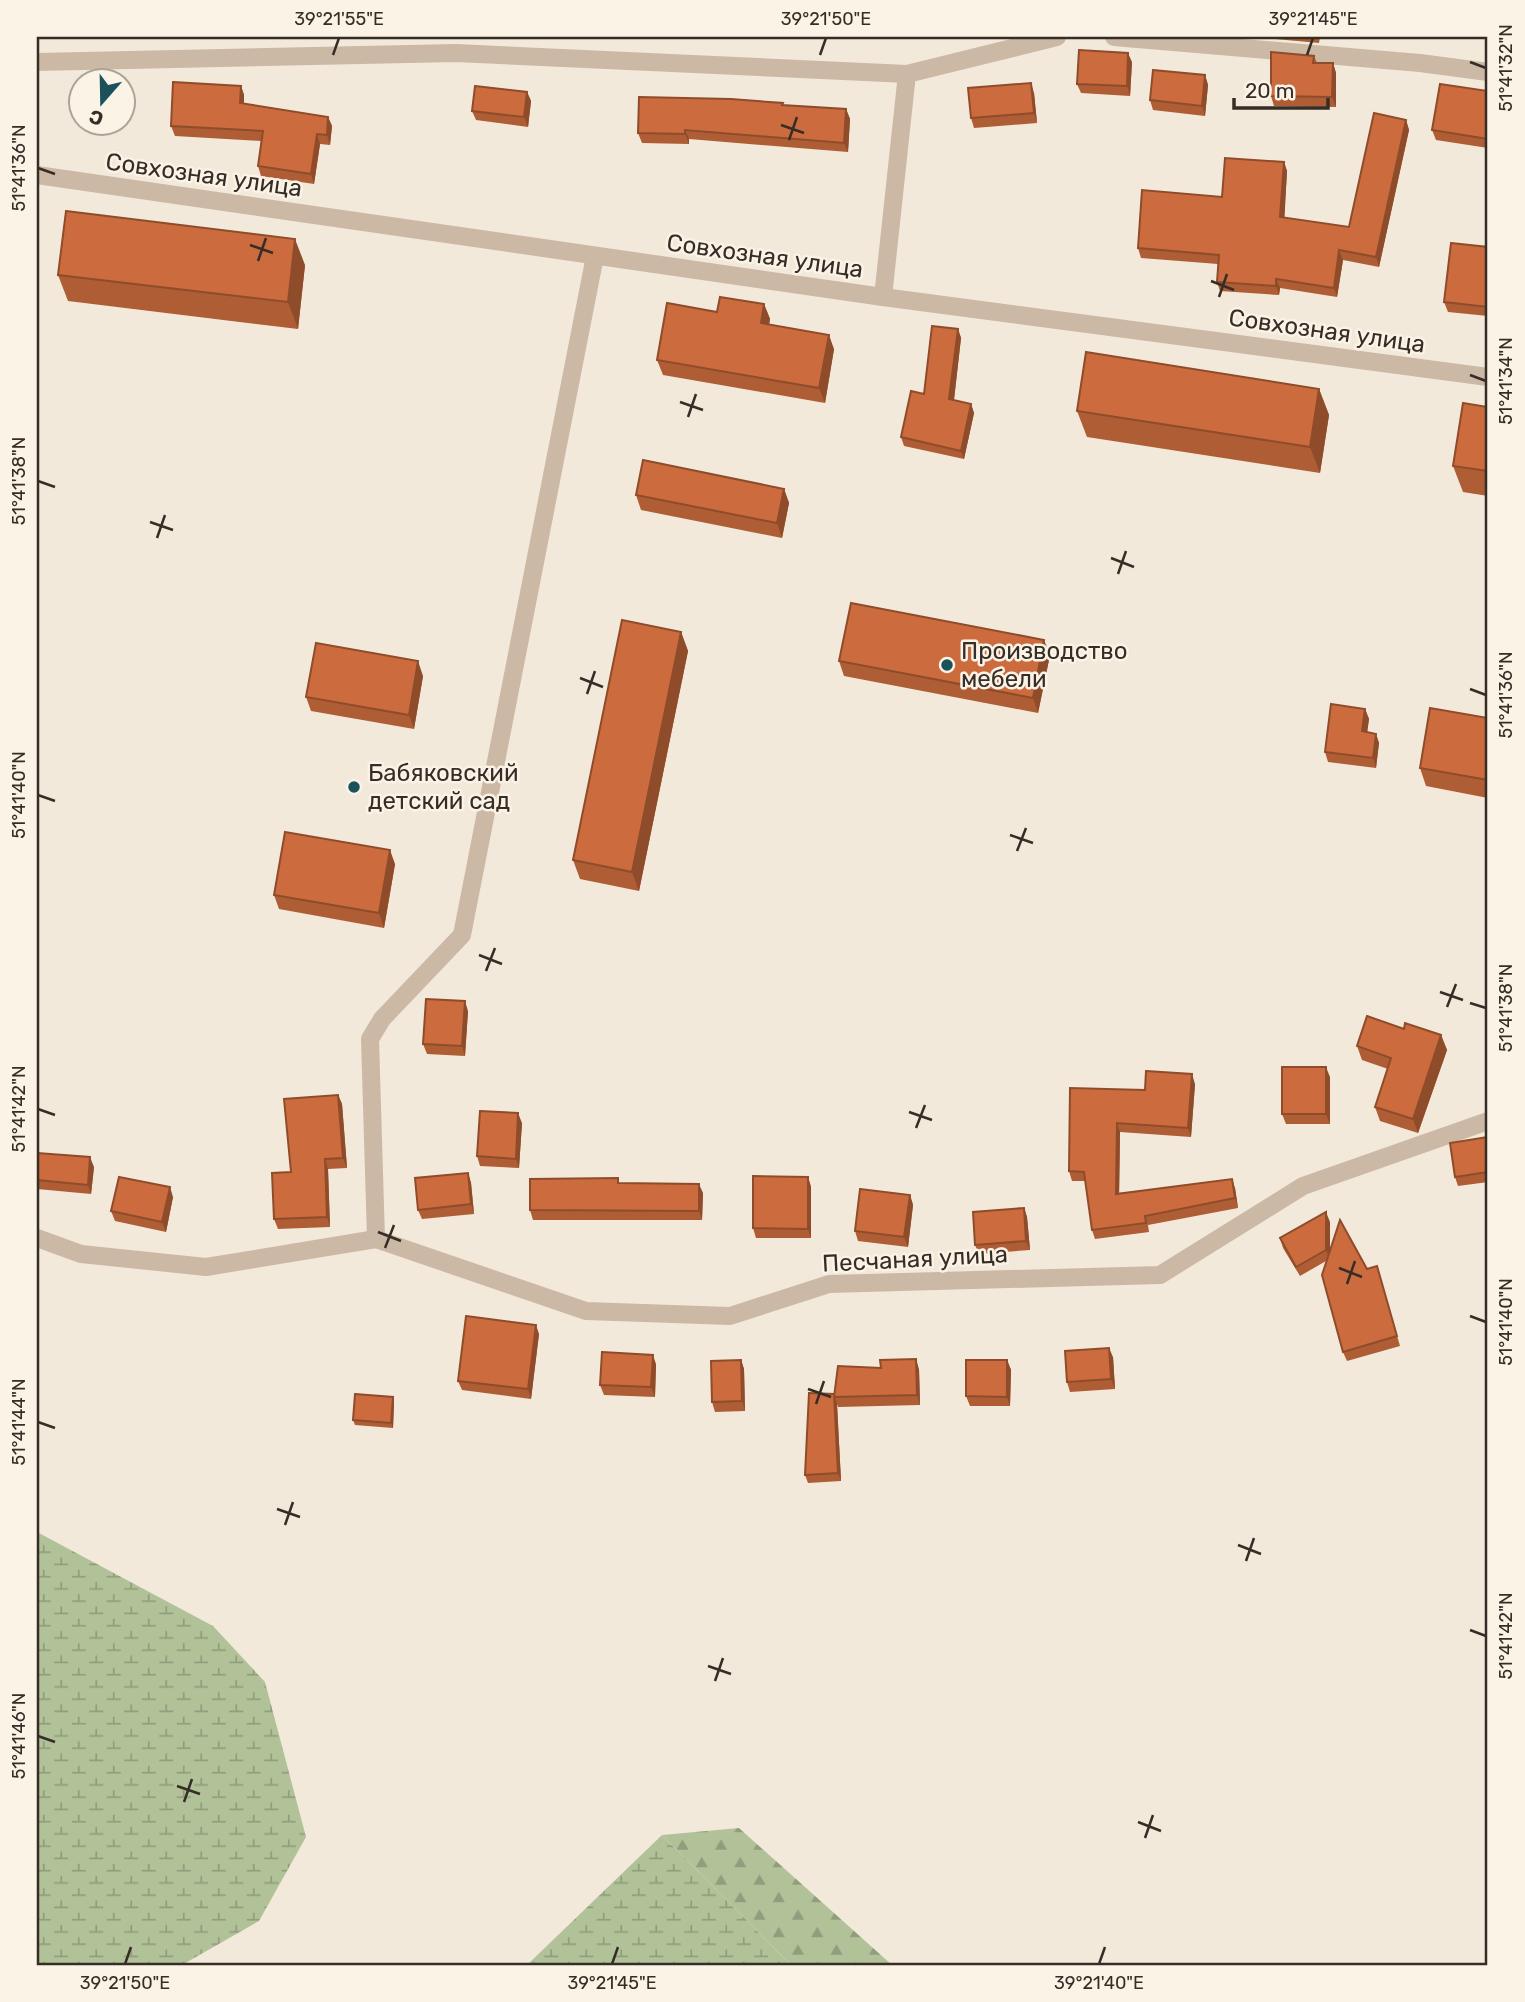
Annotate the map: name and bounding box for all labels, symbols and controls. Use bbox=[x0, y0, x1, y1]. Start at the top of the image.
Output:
text: 39°21'55"E bbox=[294, 8, 384, 30]
text: 39°21'50"E bbox=[781, 8, 871, 30]
text: 39°21'45"E bbox=[1268, 8, 1358, 30]
text: 51°41'32"N bbox=[1495, 24, 1517, 112]
north arrow bbox=[66, 66, 136, 136]
scale bar bbox=[1234, 66, 1329, 110]
text: 20 m bbox=[1245, 78, 1294, 103]
text: С bbox=[86, 104, 107, 131]
text: 51°41'36"N bbox=[8, 124, 30, 212]
street label: Совхозная улица bbox=[104, 147, 304, 203]
street label: Совхозная улица bbox=[665, 228, 865, 284]
street label: Совхозная улица bbox=[1227, 303, 1427, 359]
text: 51°41'34"N bbox=[1495, 337, 1517, 425]
text: 51°41'38"N bbox=[8, 437, 30, 525]
place label: Производство мебели bbox=[961, 637, 1128, 693]
text: 51°41'36"N bbox=[1495, 651, 1517, 739]
marker: Производство мебели bbox=[939, 657, 955, 673]
text: 51°41'40"N bbox=[8, 751, 30, 839]
place label: Бабяковский детский сад bbox=[368, 759, 519, 815]
marker: Бабяковский детский сад bbox=[346, 779, 362, 795]
text: 51°41'38"N bbox=[1495, 964, 1517, 1052]
text: 51°41'42"N bbox=[8, 1066, 30, 1152]
street label: Песчаная улица bbox=[821, 1240, 1009, 1278]
text: 51°41'40"N bbox=[1495, 1278, 1517, 1366]
text: 51°41'44"N bbox=[8, 1378, 30, 1466]
text: 51°41'42"N bbox=[1495, 1593, 1517, 1679]
text: 51°41'46"N bbox=[8, 1693, 30, 1779]
text: 39°21'50"E bbox=[80, 1972, 170, 1994]
text: 39°21'45"E bbox=[567, 1972, 657, 1994]
text: 39°21'40"E bbox=[1054, 1972, 1144, 1994]

